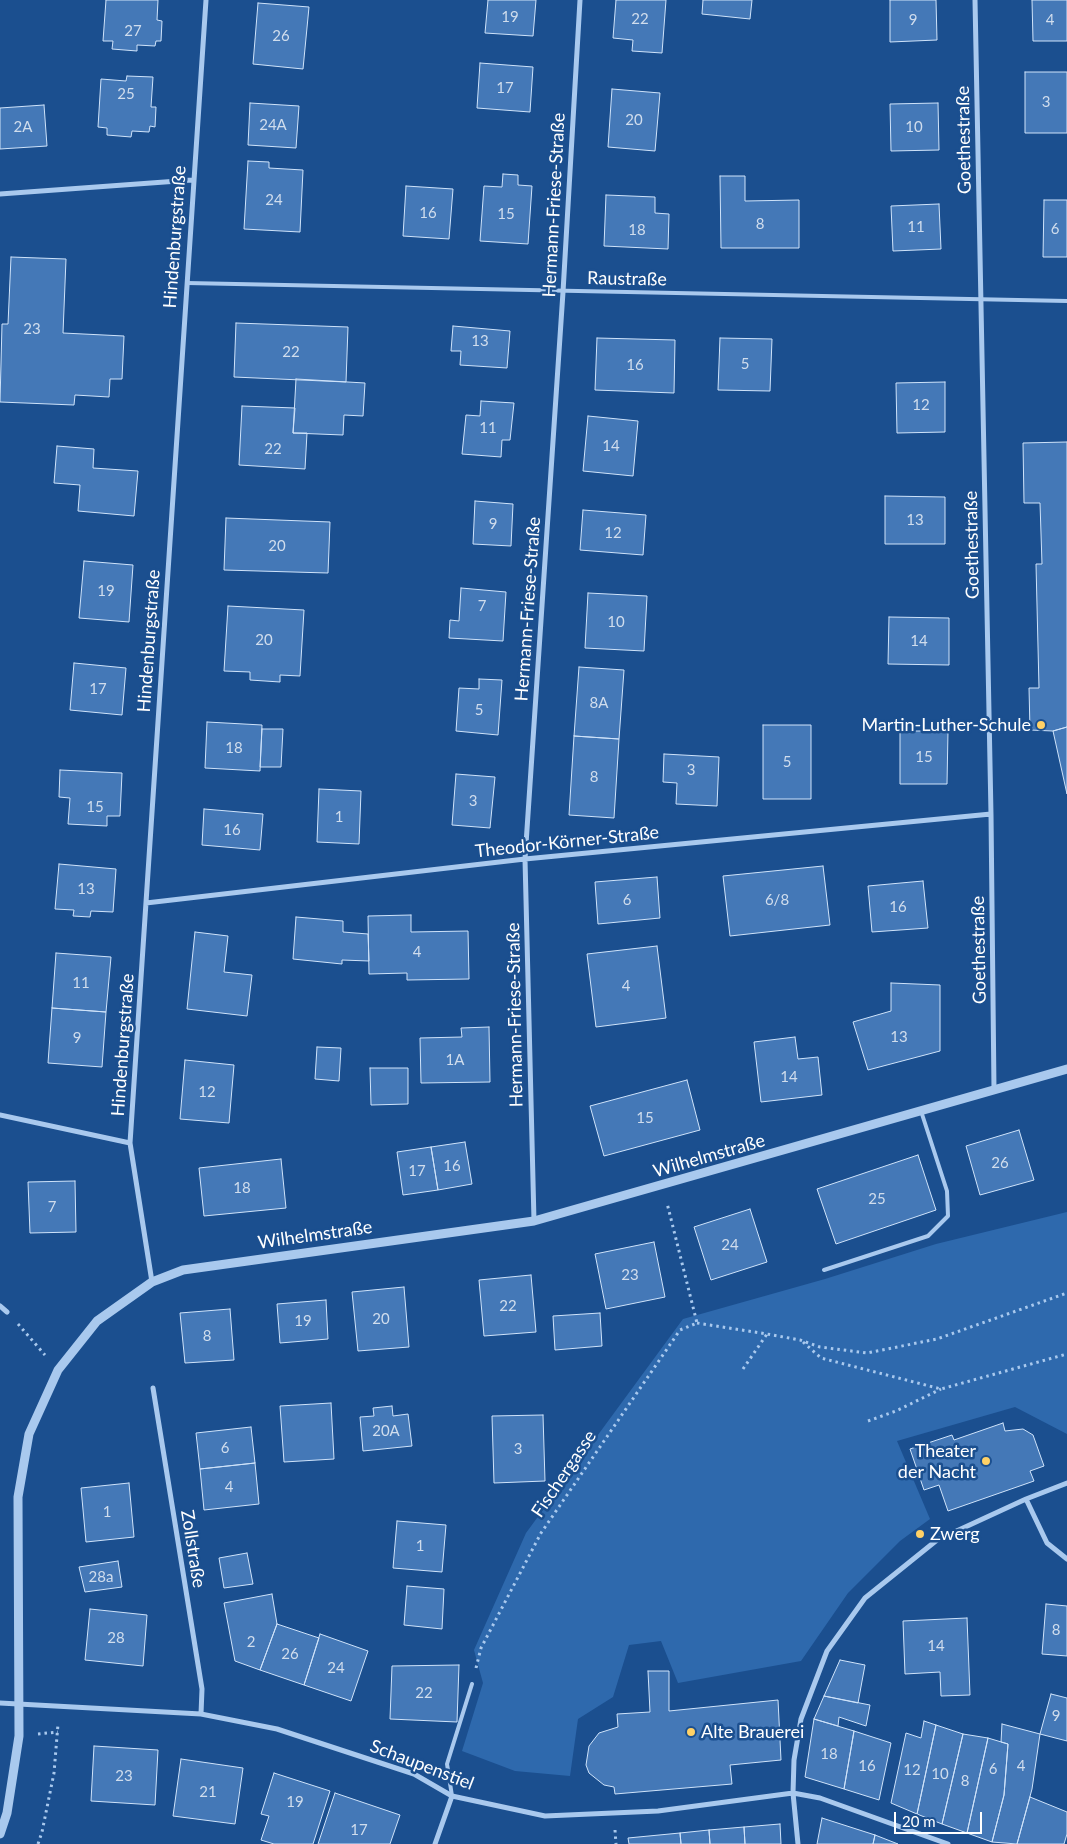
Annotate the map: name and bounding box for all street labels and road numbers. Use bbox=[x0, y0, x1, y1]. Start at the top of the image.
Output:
street label: Goethestraße bbox=[952, 86, 976, 194]
street label: Hermann-Friese-Straße bbox=[538, 112, 570, 298]
street label: Hindenburgstraße bbox=[159, 165, 191, 309]
street label: Raustraße bbox=[587, 268, 667, 290]
street label: Goethestraße bbox=[960, 491, 984, 599]
street label: Hermann-Friese-Straße bbox=[511, 516, 545, 702]
street label: Hindenburgstraße bbox=[133, 569, 165, 713]
street label: Theodor-Körner-Straße bbox=[474, 822, 660, 862]
street label: Goethestraße bbox=[967, 896, 991, 1004]
street label: Hermann-Friese-Straße bbox=[503, 922, 527, 1108]
street label: Hindenburgstraße bbox=[107, 973, 139, 1117]
street label: Wilhelmstraße bbox=[651, 1130, 767, 1182]
street label: Wilhelmstraße bbox=[256, 1216, 374, 1254]
street label: Fischergasse bbox=[527, 1426, 601, 1522]
street label: Zollstraße bbox=[176, 1508, 210, 1590]
street label: Schaupenstiel bbox=[367, 1735, 477, 1795]

